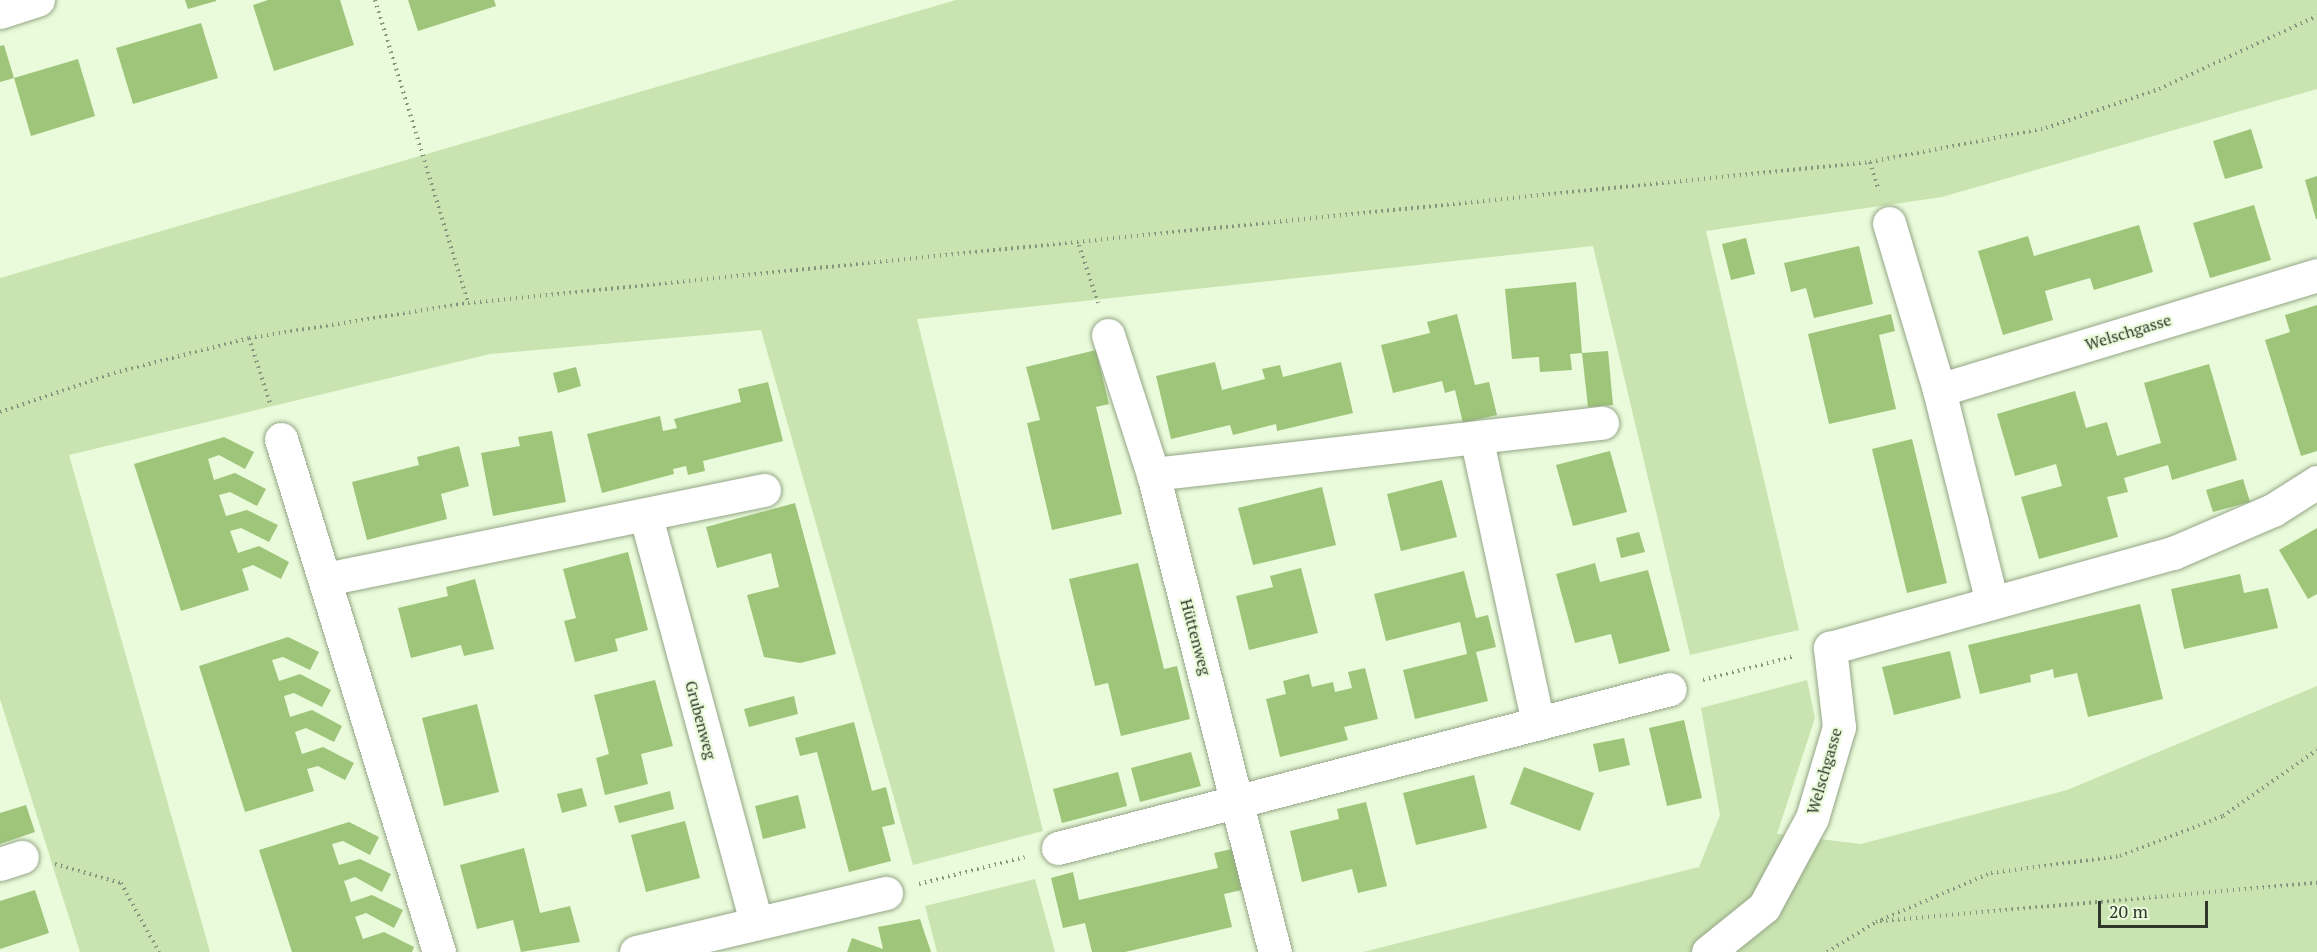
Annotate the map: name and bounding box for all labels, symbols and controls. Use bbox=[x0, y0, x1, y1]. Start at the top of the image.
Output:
street label: Welschgasse bbox=[2083, 310, 2173, 354]
street label: Hüttenweg bbox=[1177, 597, 1215, 677]
street label: Grubenweg bbox=[681, 679, 721, 761]
street label: Welschgasse bbox=[1803, 726, 1845, 816]
scale bar bbox=[2101, 889, 2210, 927]
text: 20 m bbox=[2109, 899, 2148, 923]

